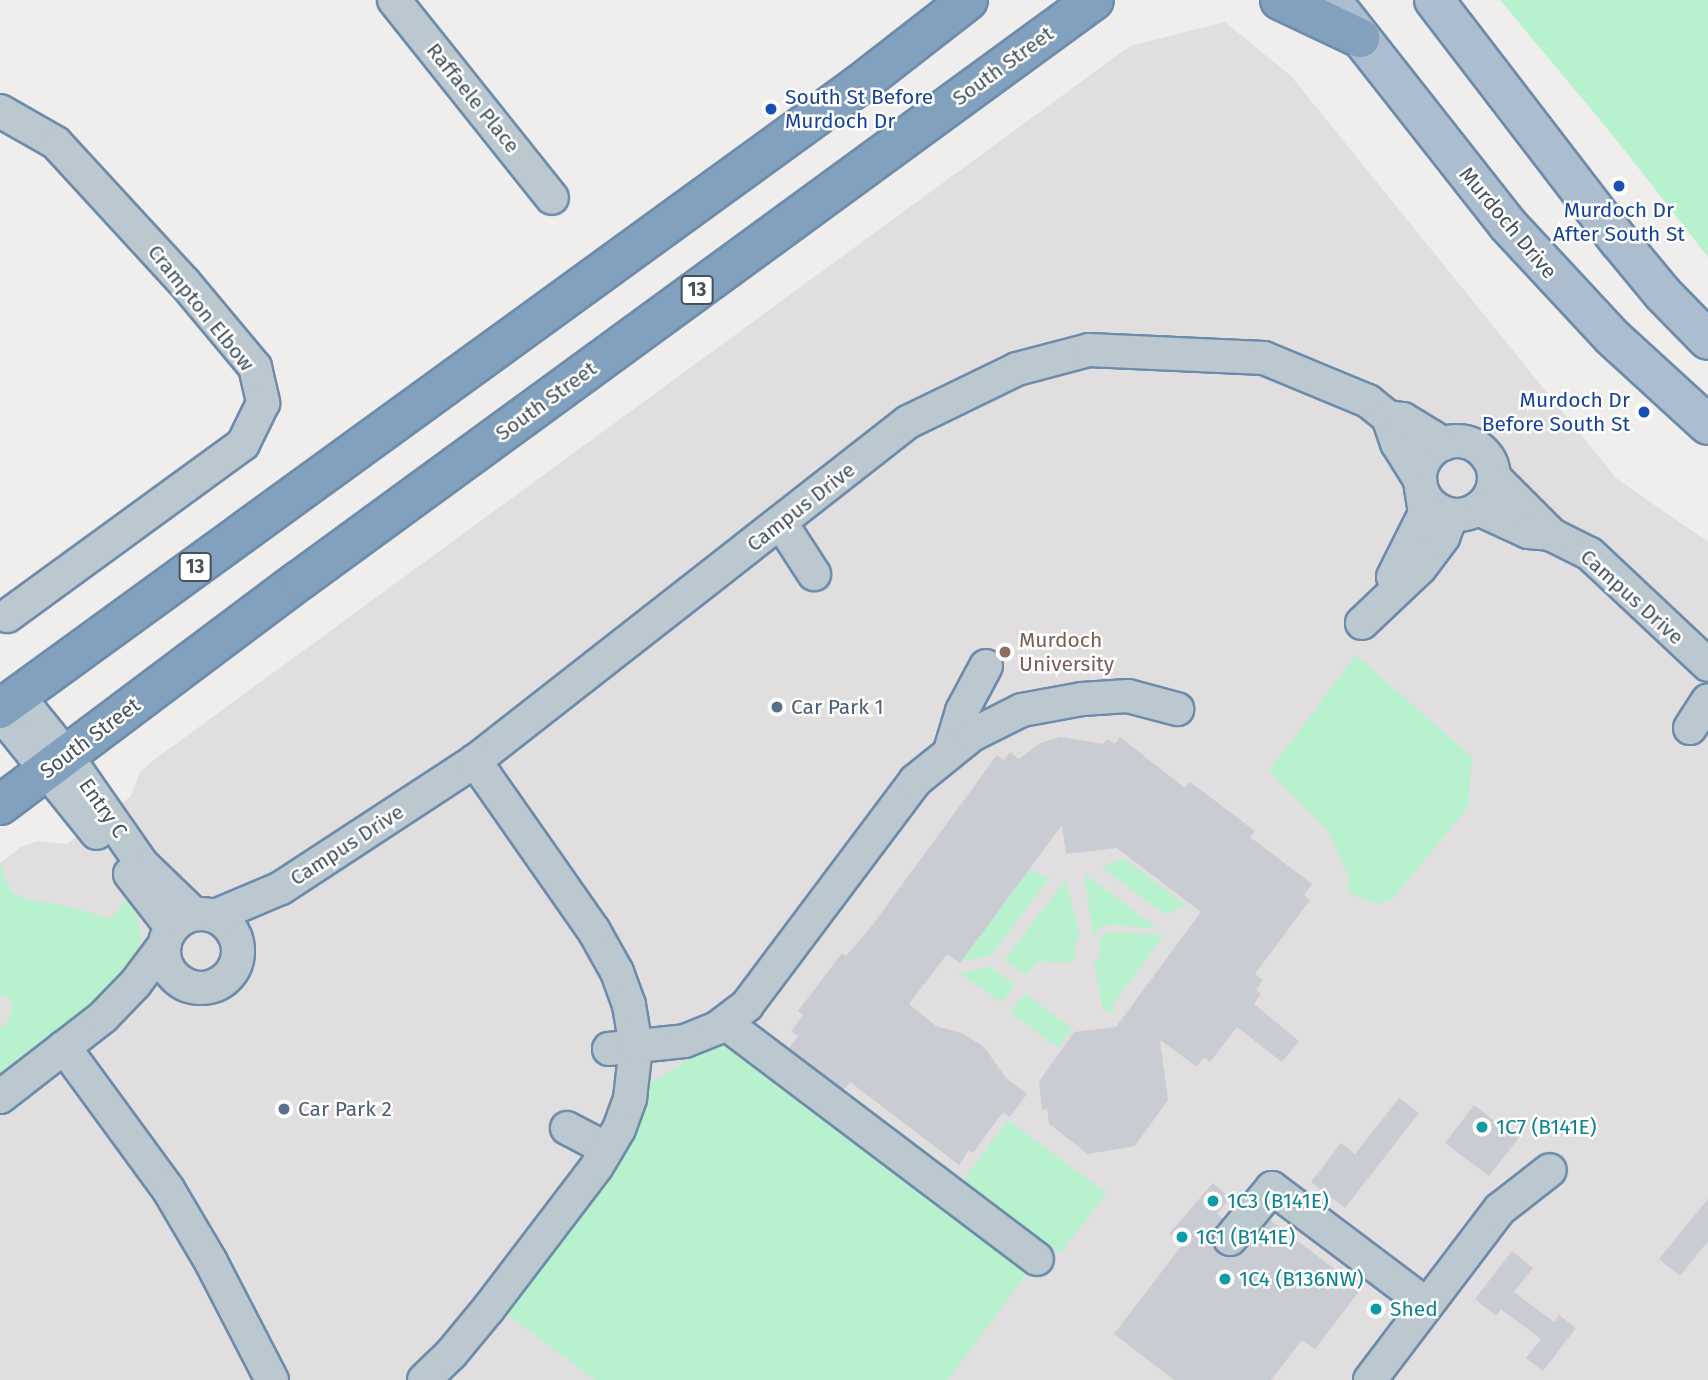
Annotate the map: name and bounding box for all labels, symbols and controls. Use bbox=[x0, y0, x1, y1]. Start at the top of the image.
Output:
street label: South Street bbox=[948, 21, 1058, 111]
street label: Raffaele Place bbox=[421, 38, 525, 158]
place label: South St Before Murdoch Dr bbox=[785, 84, 933, 134]
marker: South St Before Murdoch Dr bbox=[763, 101, 779, 117]
street label: Murdoch Drive bbox=[1454, 162, 1562, 284]
marker: Murdoch Dr After South St bbox=[1611, 178, 1627, 194]
place label: Murdoch Dr After South St bbox=[1553, 197, 1685, 247]
street label: Crampton Elbow bbox=[142, 240, 260, 376]
road number: 13 bbox=[680, 274, 714, 306]
street label: South Street bbox=[491, 356, 601, 446]
place label: Murdoch Dr Before South St bbox=[1482, 387, 1630, 437]
marker: Murdoch Dr Before South St bbox=[1636, 404, 1652, 420]
street label: Campus Drive bbox=[742, 457, 860, 557]
street label: Campus Drive bbox=[1575, 544, 1689, 650]
road number: 13 bbox=[178, 552, 212, 582]
place label: Murdoch University bbox=[1019, 627, 1114, 677]
marker: Murdoch University bbox=[997, 644, 1013, 660]
street label: South Street bbox=[35, 692, 145, 784]
place label: Car Park 1 bbox=[791, 694, 884, 720]
marker: Car Park 1 bbox=[769, 699, 785, 715]
street label: Entry C bbox=[74, 773, 132, 843]
street label: Campus Drive bbox=[286, 799, 408, 891]
place label: Car Park 2 bbox=[298, 1096, 392, 1122]
marker: Car Park 2 bbox=[276, 1101, 292, 1117]
place label: 1C7 (B141E) bbox=[1496, 1114, 1596, 1140]
marker: 1C7 (B141E) bbox=[1474, 1119, 1490, 1135]
place label: 1C3 (B141E) bbox=[1227, 1188, 1329, 1214]
marker: 1C3 (B141E) bbox=[1205, 1193, 1221, 1209]
place label: 1C1 (B141E) bbox=[1196, 1224, 1295, 1250]
marker: 1C1 (B141E) bbox=[1174, 1229, 1190, 1245]
place label: 1C4 (B136NW) bbox=[1239, 1266, 1364, 1292]
marker: 1C4 (B136NW) bbox=[1217, 1271, 1233, 1287]
place label: Shed bbox=[1390, 1296, 1438, 1322]
marker: Shed bbox=[1368, 1301, 1384, 1317]

